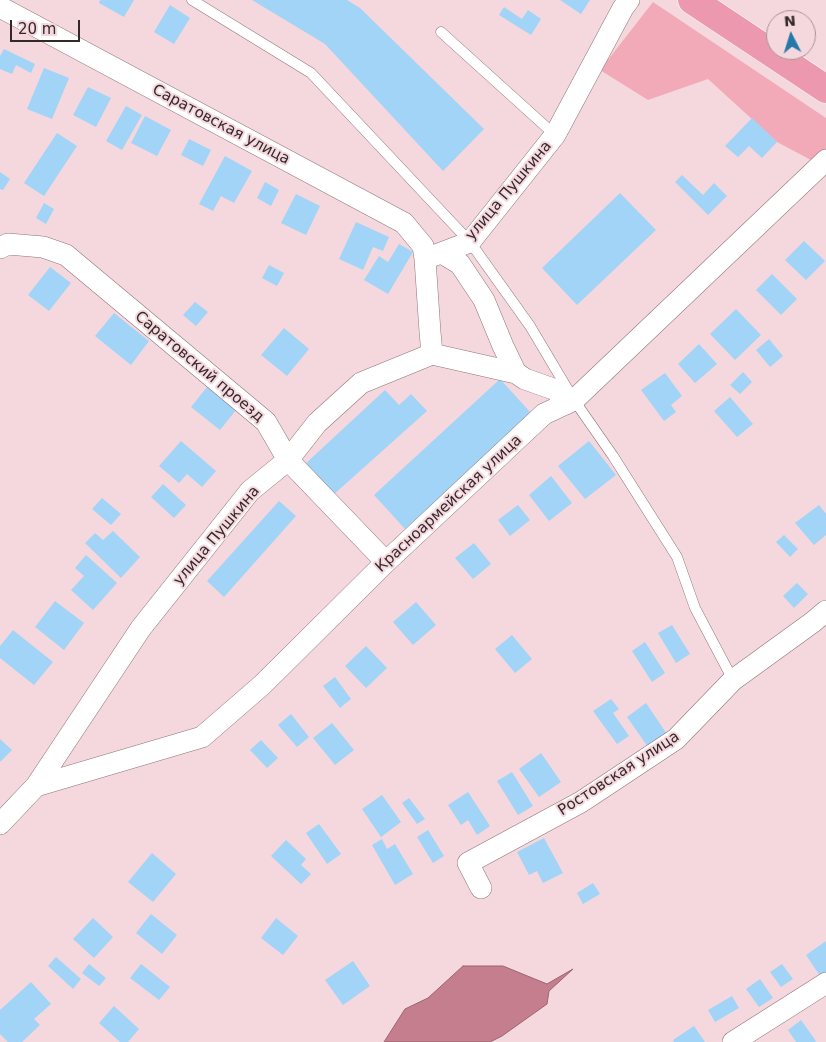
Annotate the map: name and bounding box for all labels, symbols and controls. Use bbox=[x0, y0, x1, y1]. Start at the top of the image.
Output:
scale bar bbox=[12, 10, 82, 42]
north arrow bbox=[766, 10, 816, 60]
text: N bbox=[783, 13, 796, 30]
text: 20 m bbox=[18, 20, 56, 38]
street label: Саратовская улица bbox=[149, 81, 293, 169]
street label: улица Пушкина bbox=[462, 138, 556, 244]
street label: Саратовский проезд bbox=[131, 308, 267, 426]
street label: Красноармейская улица bbox=[372, 431, 526, 577]
street label: улица Пушкина bbox=[170, 483, 264, 589]
street label: Ростовская улица bbox=[555, 728, 683, 820]

